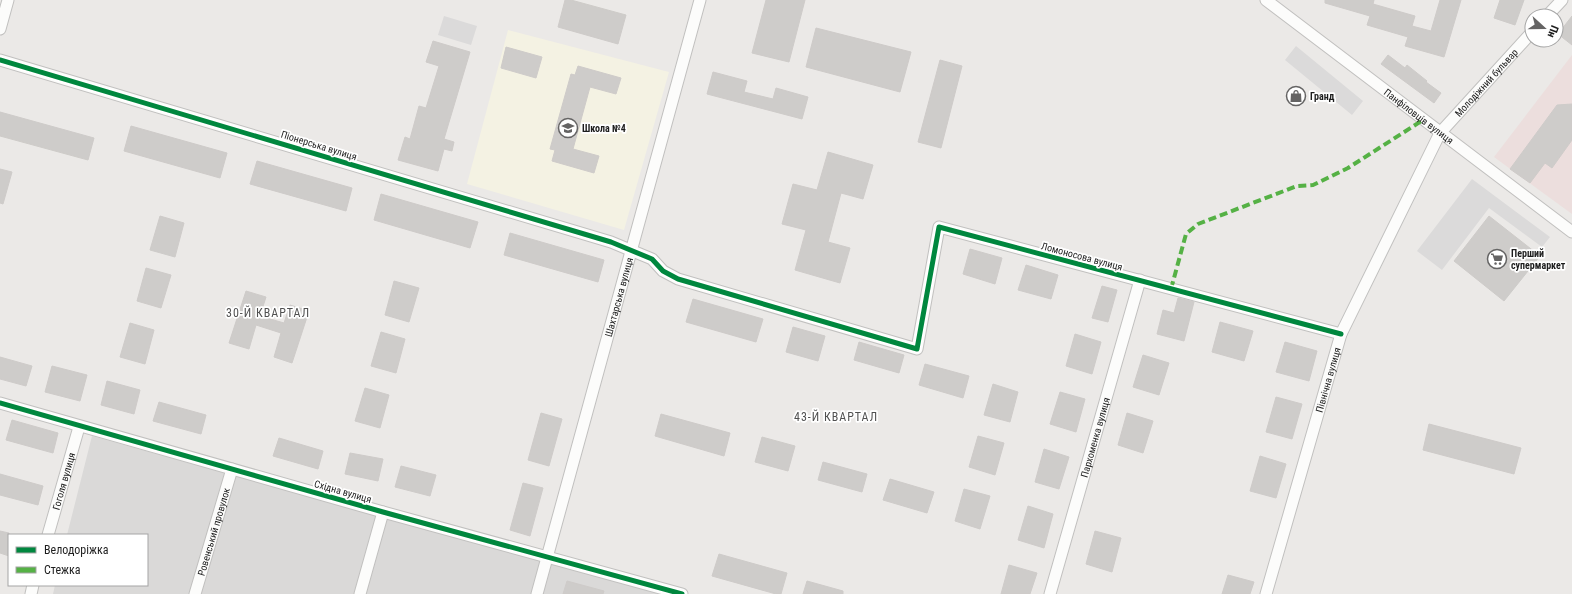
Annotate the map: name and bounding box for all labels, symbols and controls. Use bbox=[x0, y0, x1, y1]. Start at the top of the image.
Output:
north arrow bbox=[1524, 8, 1564, 48]
text: Пн bbox=[1545, 23, 1561, 39]
street label: Молодіжний бульвар bbox=[1453, 47, 1520, 119]
shop icon: Гранд bbox=[1285, 85, 1307, 107]
street label: Панфіловців вулиця bbox=[1382, 87, 1456, 146]
place label: Гранд bbox=[1310, 91, 1335, 102]
school or university icon: Школа №4 bbox=[557, 117, 579, 139]
place label: Школа №4 bbox=[582, 123, 626, 134]
street label: Піонерська вулиця bbox=[280, 129, 358, 162]
street label: Ломоносова вулиця bbox=[1040, 240, 1124, 273]
supermarket icon: Перший супермаркет bbox=[1486, 248, 1508, 270]
place label: Перший супермаркет bbox=[1511, 248, 1566, 271]
street label: Шахтарська вулиця bbox=[603, 256, 635, 338]
district label: 30-Й КВАРТАЛ bbox=[226, 305, 310, 320]
street label: Північна вулиця bbox=[1314, 346, 1343, 414]
street label: Пархоменка вулиця bbox=[1079, 396, 1112, 479]
district label: 43-Й КВАРТАЛ bbox=[794, 409, 878, 424]
street label: Гоголя вулиця bbox=[50, 451, 77, 511]
street label: Східна вулиця bbox=[313, 478, 373, 505]
street label: Ровенський провулок bbox=[196, 486, 232, 577]
legend bbox=[8, 534, 148, 586]
text: Велодоріжка bbox=[44, 543, 109, 557]
text: Стежка bbox=[44, 563, 81, 577]

